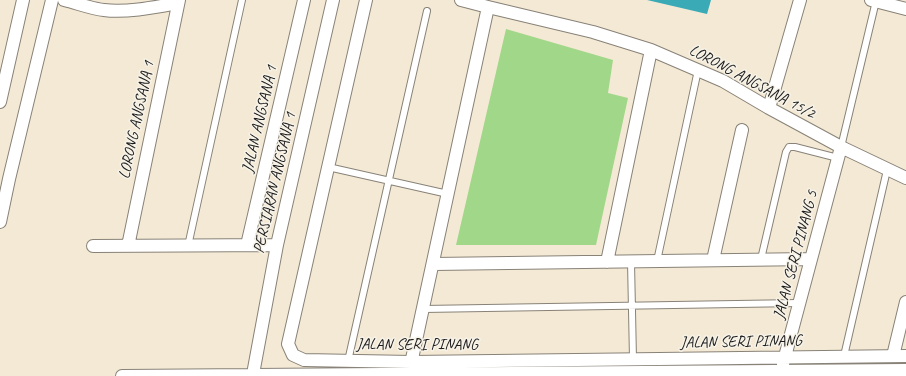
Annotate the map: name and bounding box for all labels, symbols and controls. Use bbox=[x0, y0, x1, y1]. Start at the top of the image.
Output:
street label: LORONG ANGSANA 15/2 bbox=[686, 41, 818, 123]
street label: LORONG ANGSANA 1 bbox=[115, 59, 159, 181]
street label: JALAN ANGSANA 1 bbox=[238, 64, 282, 174]
street label: PERSIARAN ANGSANA 1 bbox=[249, 111, 301, 255]
street label: JALAN SERI PINANG 5 bbox=[770, 188, 822, 322]
street label: JALAN SERI PINANG bbox=[680, 331, 802, 353]
street label: JALAN SERI PINANG bbox=[356, 335, 478, 355]

